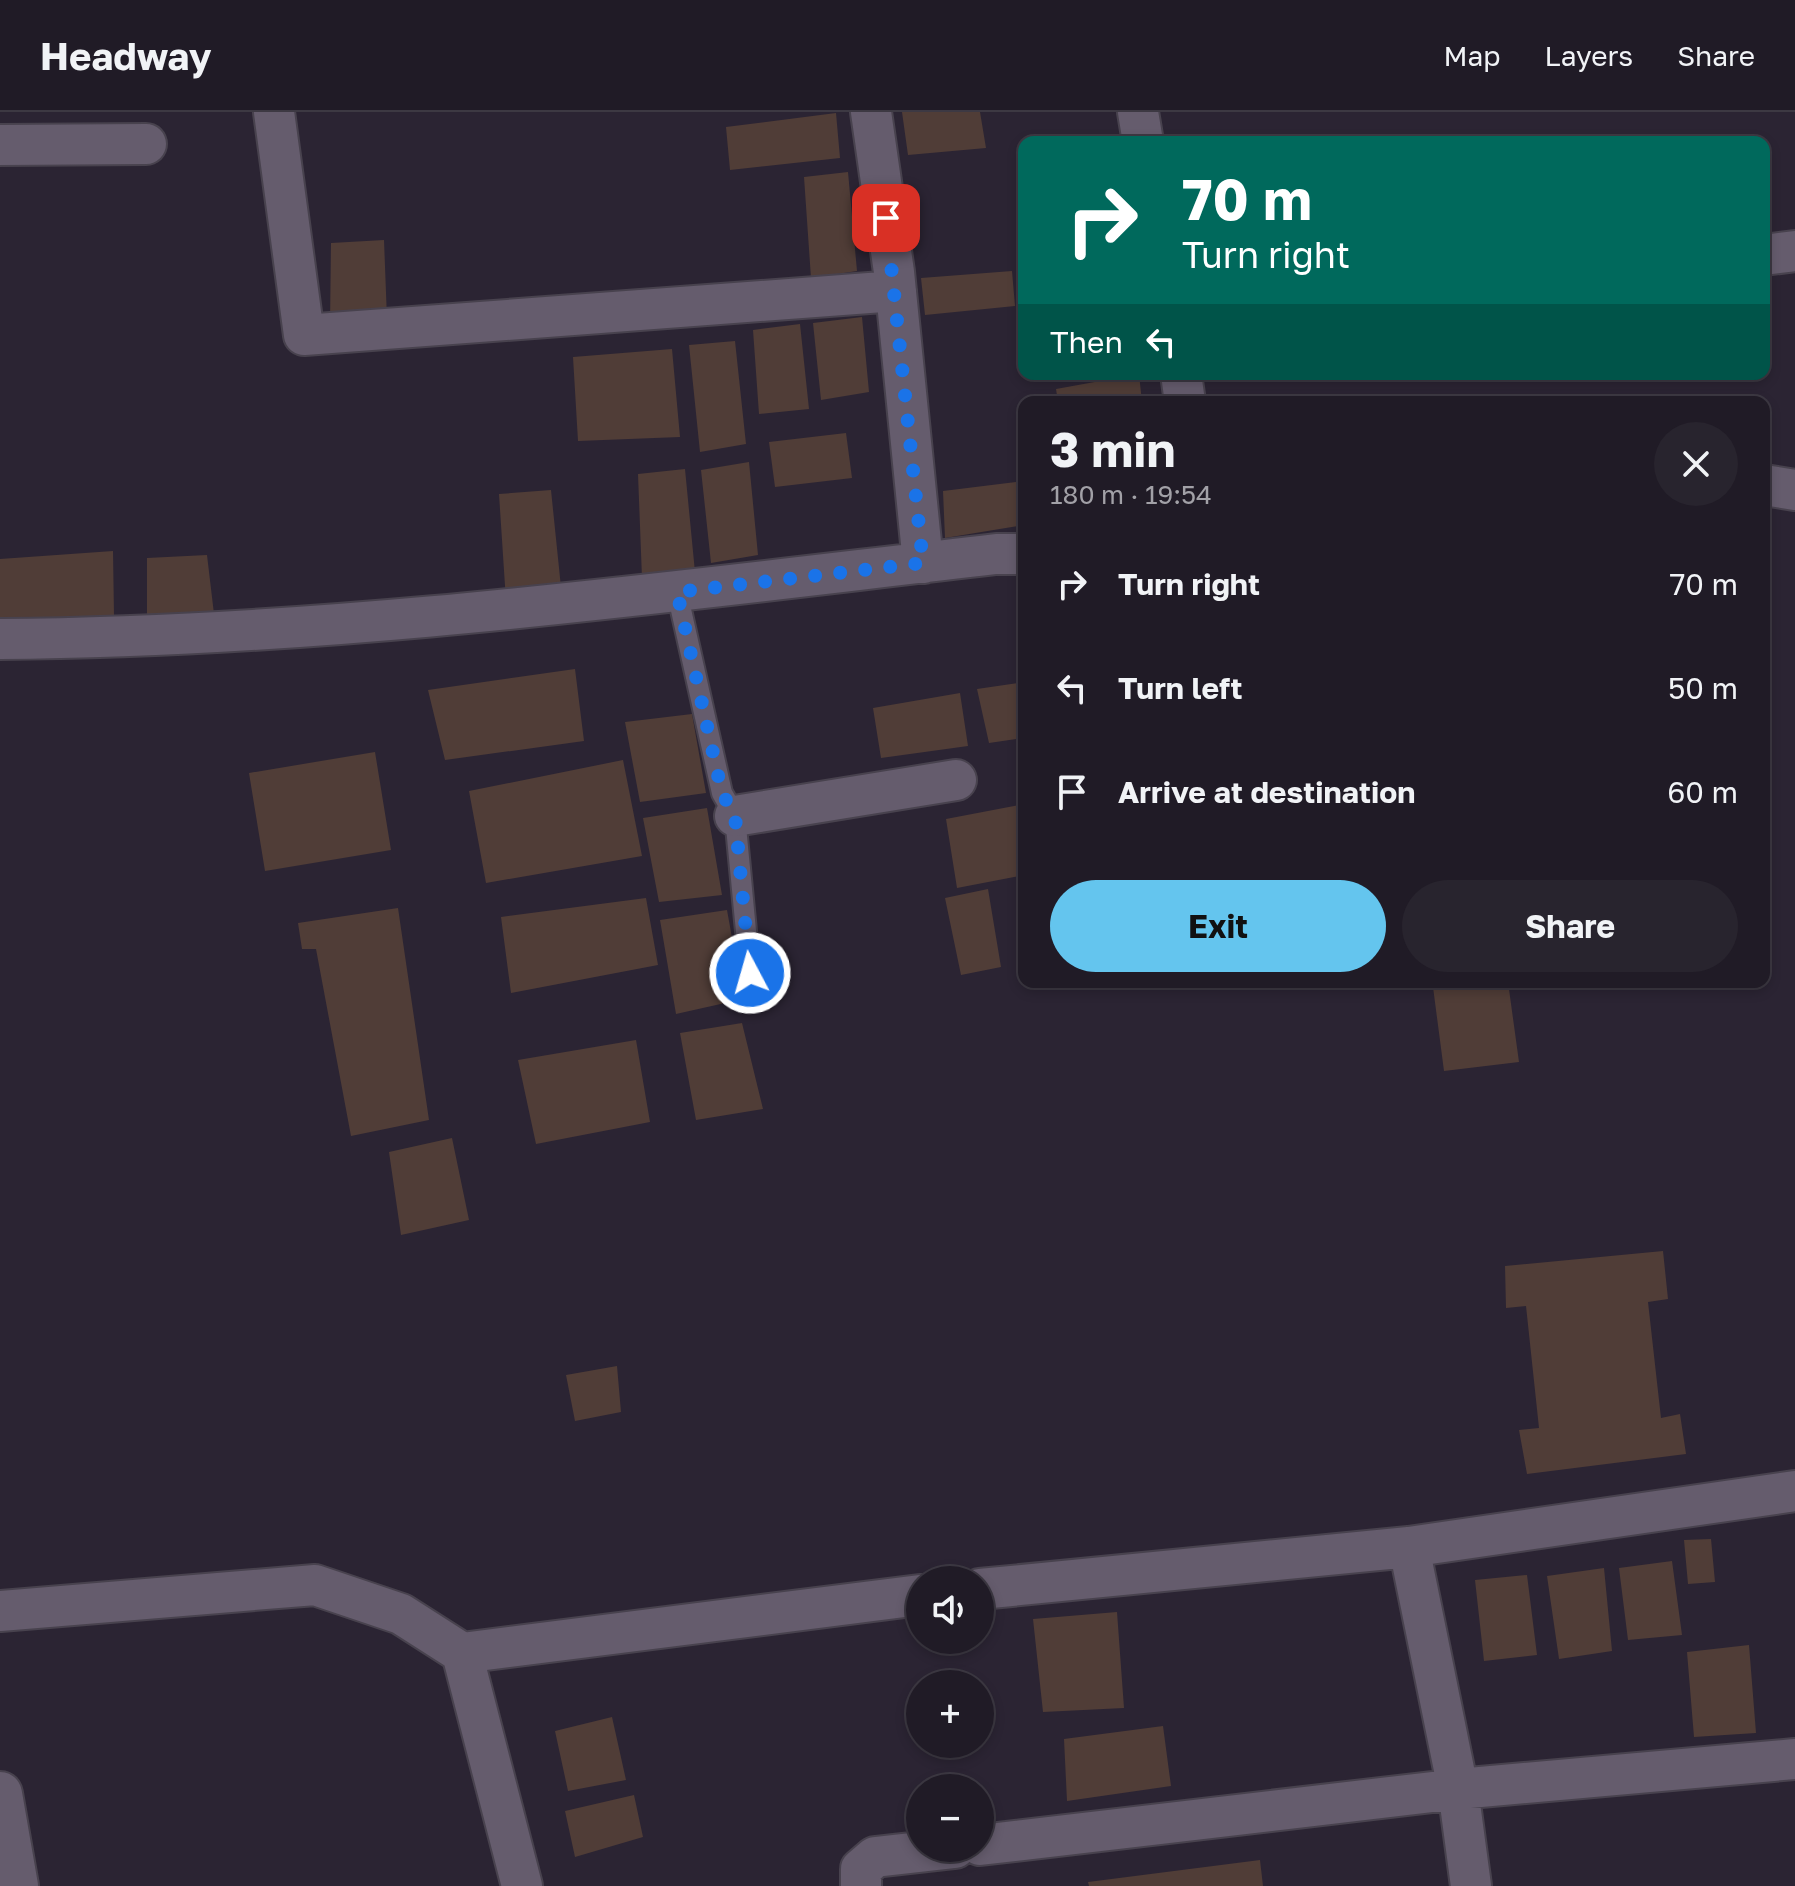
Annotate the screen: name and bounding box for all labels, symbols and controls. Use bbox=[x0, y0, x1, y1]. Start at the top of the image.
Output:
text: Headway bbox=[40, 33, 212, 78]
text: Map bbox=[1443, 39, 1501, 72]
text: Layers bbox=[1545, 39, 1633, 72]
text: Share bbox=[1677, 39, 1755, 72]
text: 70 m bbox=[1182, 165, 1312, 232]
icon: right bbox=[1050, 168, 1154, 272]
pin bbox=[852, 184, 920, 252]
icon: arrive bbox=[864, 196, 908, 240]
text: Turn right bbox=[1182, 233, 1350, 276]
icon: left bbox=[1139, 320, 1183, 364]
text: Then bbox=[1050, 324, 1123, 360]
text: 3 min bbox=[1050, 420, 1175, 478]
button: close bbox=[1654, 422, 1738, 506]
text: 180 m · 19:54 bbox=[1050, 479, 1212, 510]
icon: right bbox=[1050, 562, 1094, 606]
text: Turn right bbox=[1118, 566, 1260, 602]
text: 70 m bbox=[1669, 566, 1738, 602]
icon: left bbox=[1050, 666, 1094, 710]
text: Turn left bbox=[1118, 670, 1243, 706]
text: 50 m bbox=[1668, 670, 1738, 706]
icon: arrive bbox=[1050, 770, 1094, 814]
text: Arrive at destination bbox=[1118, 774, 1415, 810]
text: 60 m bbox=[1667, 774, 1738, 810]
button: Exit bbox=[1050, 880, 1386, 972]
button: Share bbox=[1402, 880, 1738, 972]
position arrow bbox=[708, 931, 792, 1015]
map controls bbox=[906, 1566, 994, 1862]
button: sound bbox=[906, 1566, 994, 1654]
button: + bbox=[906, 1670, 994, 1758]
button: − bbox=[906, 1774, 994, 1862]

